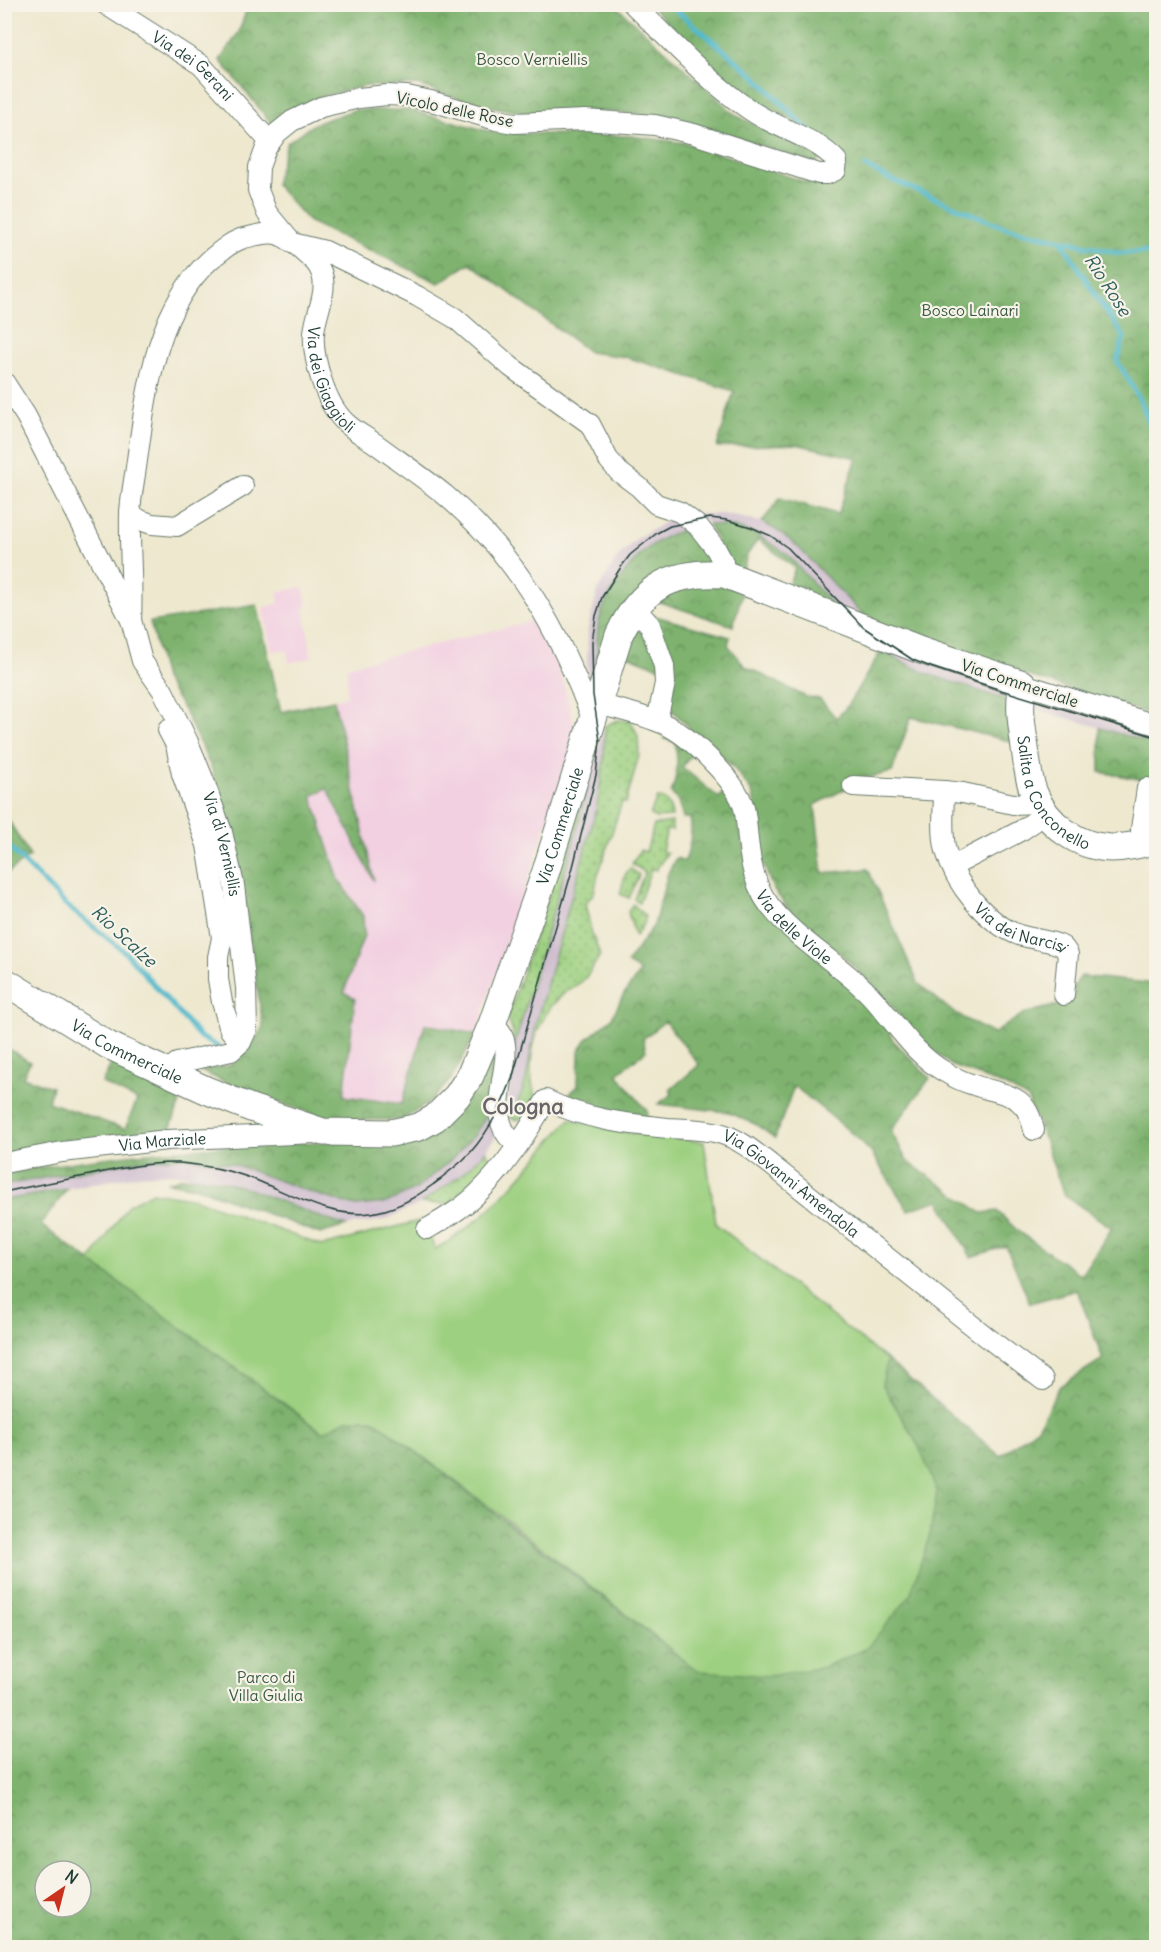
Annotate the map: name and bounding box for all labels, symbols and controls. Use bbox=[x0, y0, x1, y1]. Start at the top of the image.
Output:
street label: Via dei Gerani bbox=[148, 27, 238, 105]
park label: Bosco Verniellis bbox=[476, 49, 588, 69]
street label: Vicolo delle Rose bbox=[394, 87, 516, 131]
water label: Rio Rose bbox=[1080, 250, 1137, 321]
park label: Bosco Lainari bbox=[921, 300, 1019, 320]
street label: Via dei Giaggioli bbox=[304, 325, 359, 437]
street label: Via Commerciale bbox=[959, 655, 1081, 711]
street label: Salita a Conconello bbox=[1013, 734, 1093, 854]
street label: Via Commerciale bbox=[532, 765, 587, 888]
street label: Via di Verniellis bbox=[199, 789, 245, 897]
street label: Via delle Viole bbox=[752, 886, 836, 968]
street label: Via dei Narcisi bbox=[970, 898, 1073, 956]
water label: Rio Scalze bbox=[86, 900, 162, 973]
street label: Via Commerciale bbox=[68, 1015, 186, 1088]
district label: Cologna bbox=[482, 1092, 564, 1120]
street label: Via Giovanni Amendola bbox=[720, 1125, 864, 1242]
street label: Via Marziale bbox=[118, 1128, 207, 1155]
park label: Parco di Villa Giulia bbox=[229, 1667, 303, 1705]
north arrow bbox=[33, 1859, 93, 1919]
text: N bbox=[61, 1865, 82, 1888]

